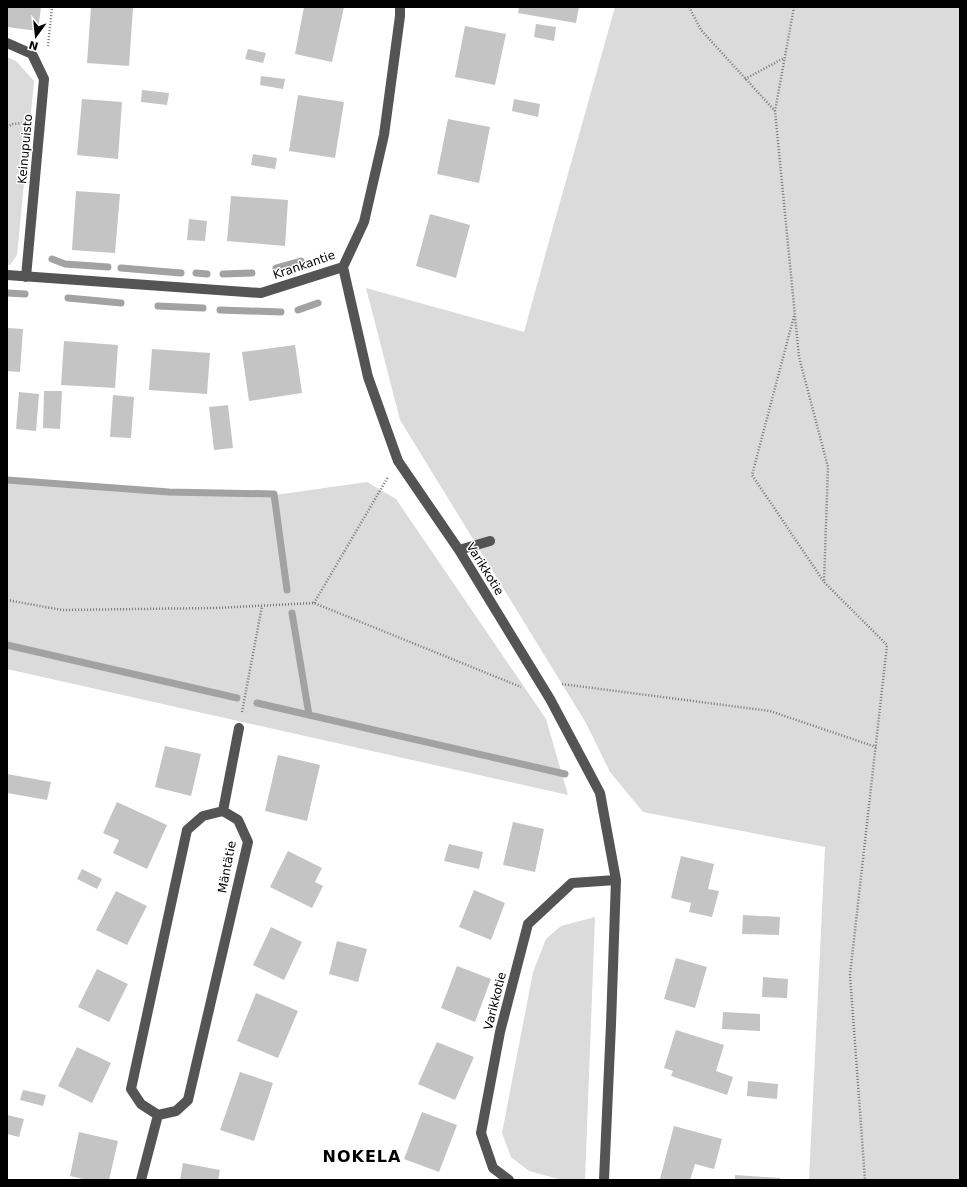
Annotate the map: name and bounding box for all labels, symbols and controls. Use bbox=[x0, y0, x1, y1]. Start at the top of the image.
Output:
north arrow bbox=[16, 16, 56, 56]
text: N bbox=[27, 38, 40, 53]
street label: Keinupuisto bbox=[15, 113, 35, 185]
street label: Krankantie bbox=[271, 248, 337, 282]
street label: Varikkotie bbox=[463, 540, 507, 598]
street label: Mäntätie bbox=[215, 840, 239, 894]
street label: Varikkotie bbox=[481, 971, 509, 1031]
district label: NOKELA bbox=[323, 1147, 401, 1166]

